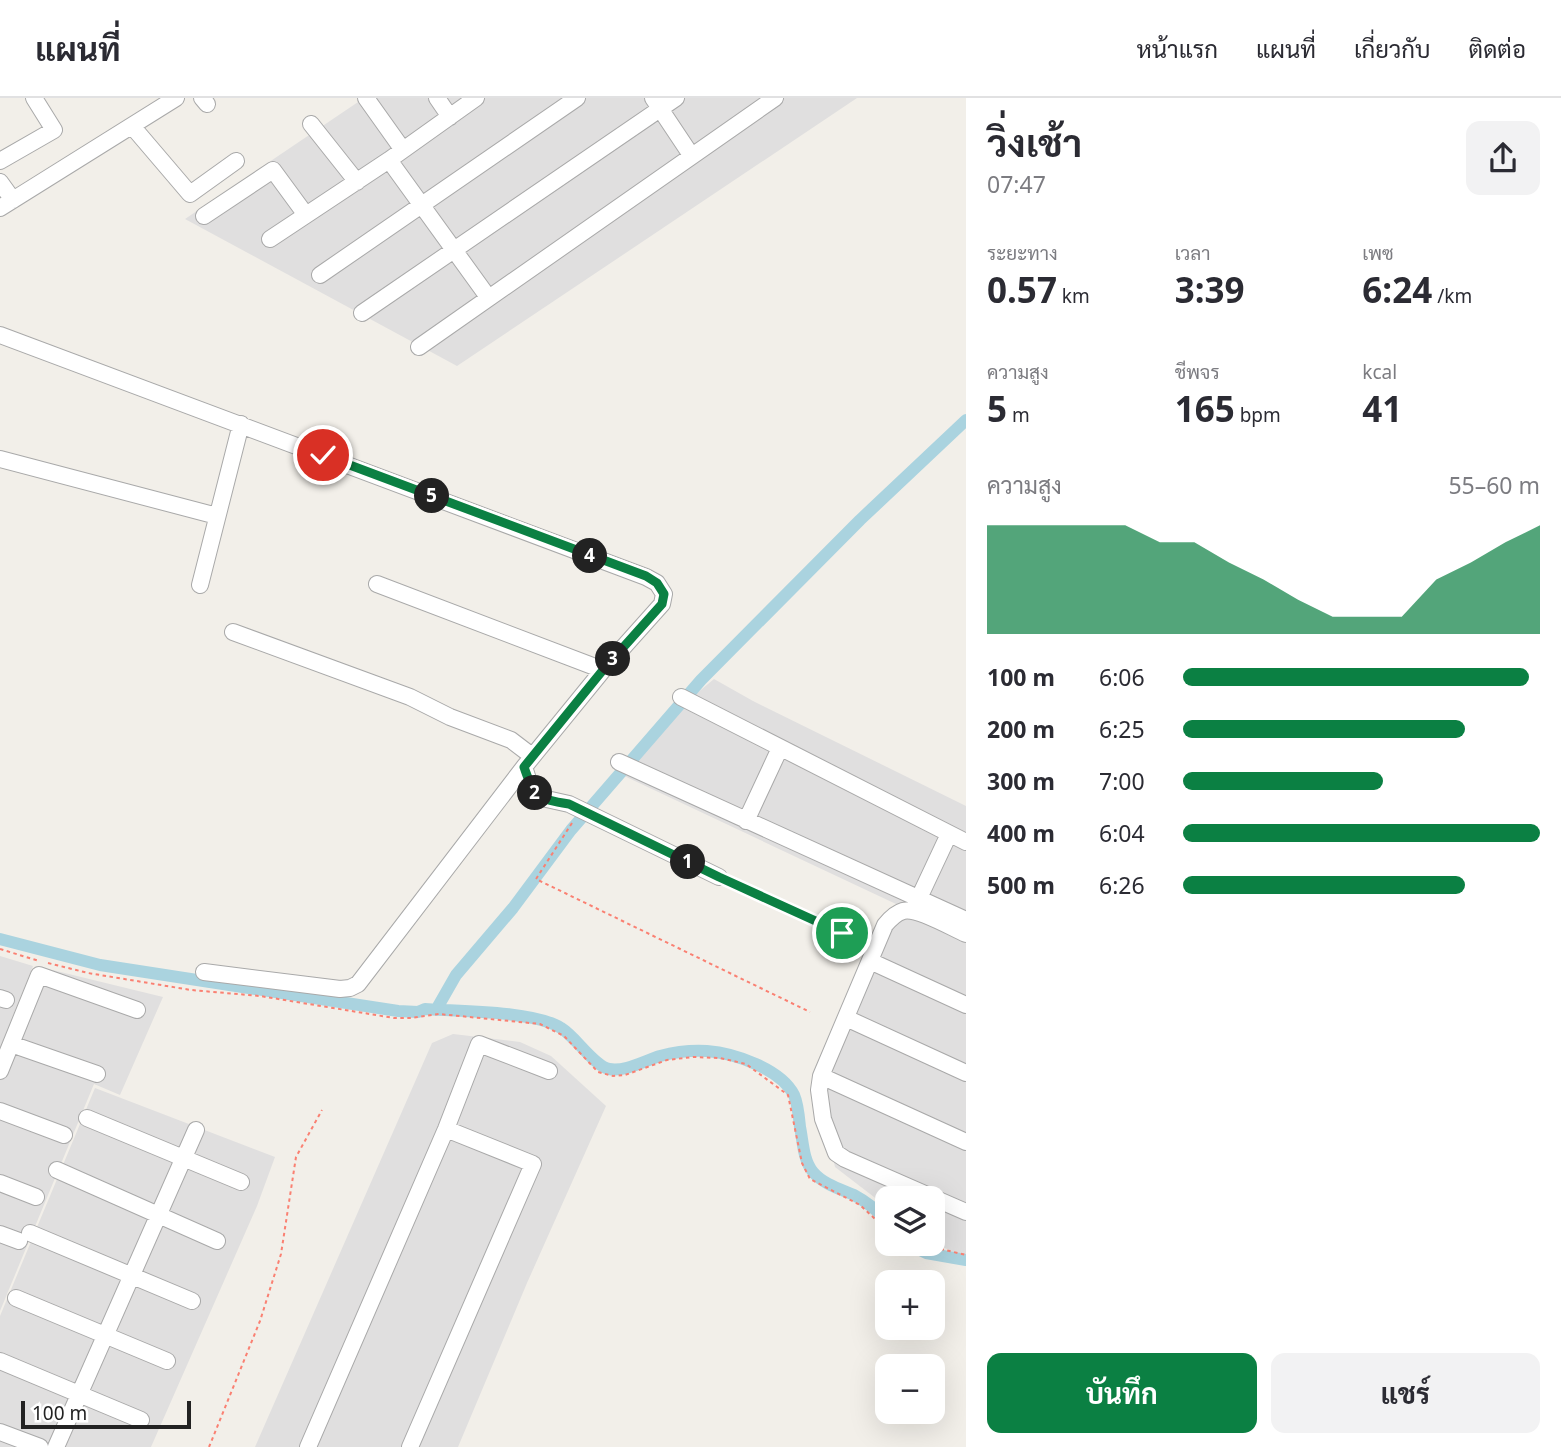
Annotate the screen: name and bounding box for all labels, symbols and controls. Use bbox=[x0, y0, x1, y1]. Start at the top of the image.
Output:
text: แผนที่ bbox=[35, 26, 121, 71]
text: หน้าแรก bbox=[1137, 32, 1218, 65]
text: แผนที่ bbox=[1256, 32, 1316, 65]
text: เกี่ยวกับ bbox=[1354, 32, 1431, 65]
text: ติดต่อ bbox=[1469, 32, 1526, 65]
text: วิ่งเช้า bbox=[987, 116, 1082, 168]
button: share bbox=[1466, 121, 1540, 195]
text: 07:47 bbox=[987, 168, 1046, 200]
text: ระยะทาง bbox=[987, 240, 1058, 266]
text: เวลา bbox=[1175, 240, 1211, 266]
text: เพซ bbox=[1362, 240, 1394, 266]
text: 0.57 bbox=[987, 266, 1057, 313]
text: 3:39 bbox=[1175, 266, 1245, 313]
text: 6:24 bbox=[1362, 266, 1432, 313]
text: km bbox=[1057, 283, 1090, 309]
text: /km bbox=[1432, 283, 1472, 309]
text: ความสูง bbox=[987, 359, 1049, 385]
text: ชีพจร bbox=[1175, 359, 1220, 385]
text: kcal bbox=[1362, 359, 1397, 385]
text: 5 bbox=[987, 385, 1007, 432]
text: 165 bbox=[1175, 385, 1235, 432]
text: 41 bbox=[1362, 385, 1402, 432]
text: m bbox=[1007, 402, 1030, 428]
text: bpm bbox=[1235, 402, 1281, 428]
pin bbox=[293, 425, 353, 485]
icon: check bbox=[304, 436, 342, 474]
text: ความสูง bbox=[987, 469, 1062, 501]
text: 55–60 m bbox=[1448, 469, 1540, 501]
pin: 5 bbox=[414, 478, 450, 514]
text: 5 bbox=[426, 482, 437, 508]
pin: 4 bbox=[572, 538, 608, 574]
text: 4 bbox=[584, 542, 595, 568]
pin: 3 bbox=[596, 642, 630, 676]
text: 3 bbox=[607, 645, 618, 671]
text: 100 m bbox=[987, 661, 1055, 693]
text: 6:06 bbox=[1099, 661, 1145, 693]
text: 200 m bbox=[987, 713, 1055, 745]
text: 6:25 bbox=[1099, 713, 1145, 745]
text: 300 m bbox=[987, 765, 1055, 797]
text: 7:00 bbox=[1099, 765, 1145, 797]
pin: 2 bbox=[518, 776, 552, 810]
text: 2 bbox=[529, 779, 540, 805]
text: 400 m bbox=[987, 817, 1055, 849]
text: 6:04 bbox=[1099, 817, 1145, 849]
pin: 1 bbox=[670, 844, 706, 880]
text: 1 bbox=[682, 848, 693, 874]
text: 500 m bbox=[987, 869, 1055, 901]
text: 6:26 bbox=[1099, 869, 1145, 901]
pin bbox=[812, 903, 872, 963]
icon: arrive bbox=[823, 914, 861, 952]
map controls bbox=[875, 1186, 945, 1424]
button: layers bbox=[875, 1186, 945, 1256]
button: + bbox=[875, 1270, 945, 1340]
button: บันทึก bbox=[987, 1353, 1257, 1433]
button: แชร์ bbox=[1271, 1353, 1540, 1433]
button: − bbox=[875, 1354, 945, 1424]
scale bar bbox=[21, 1398, 191, 1430]
text: 100 m bbox=[32, 1400, 87, 1426]

